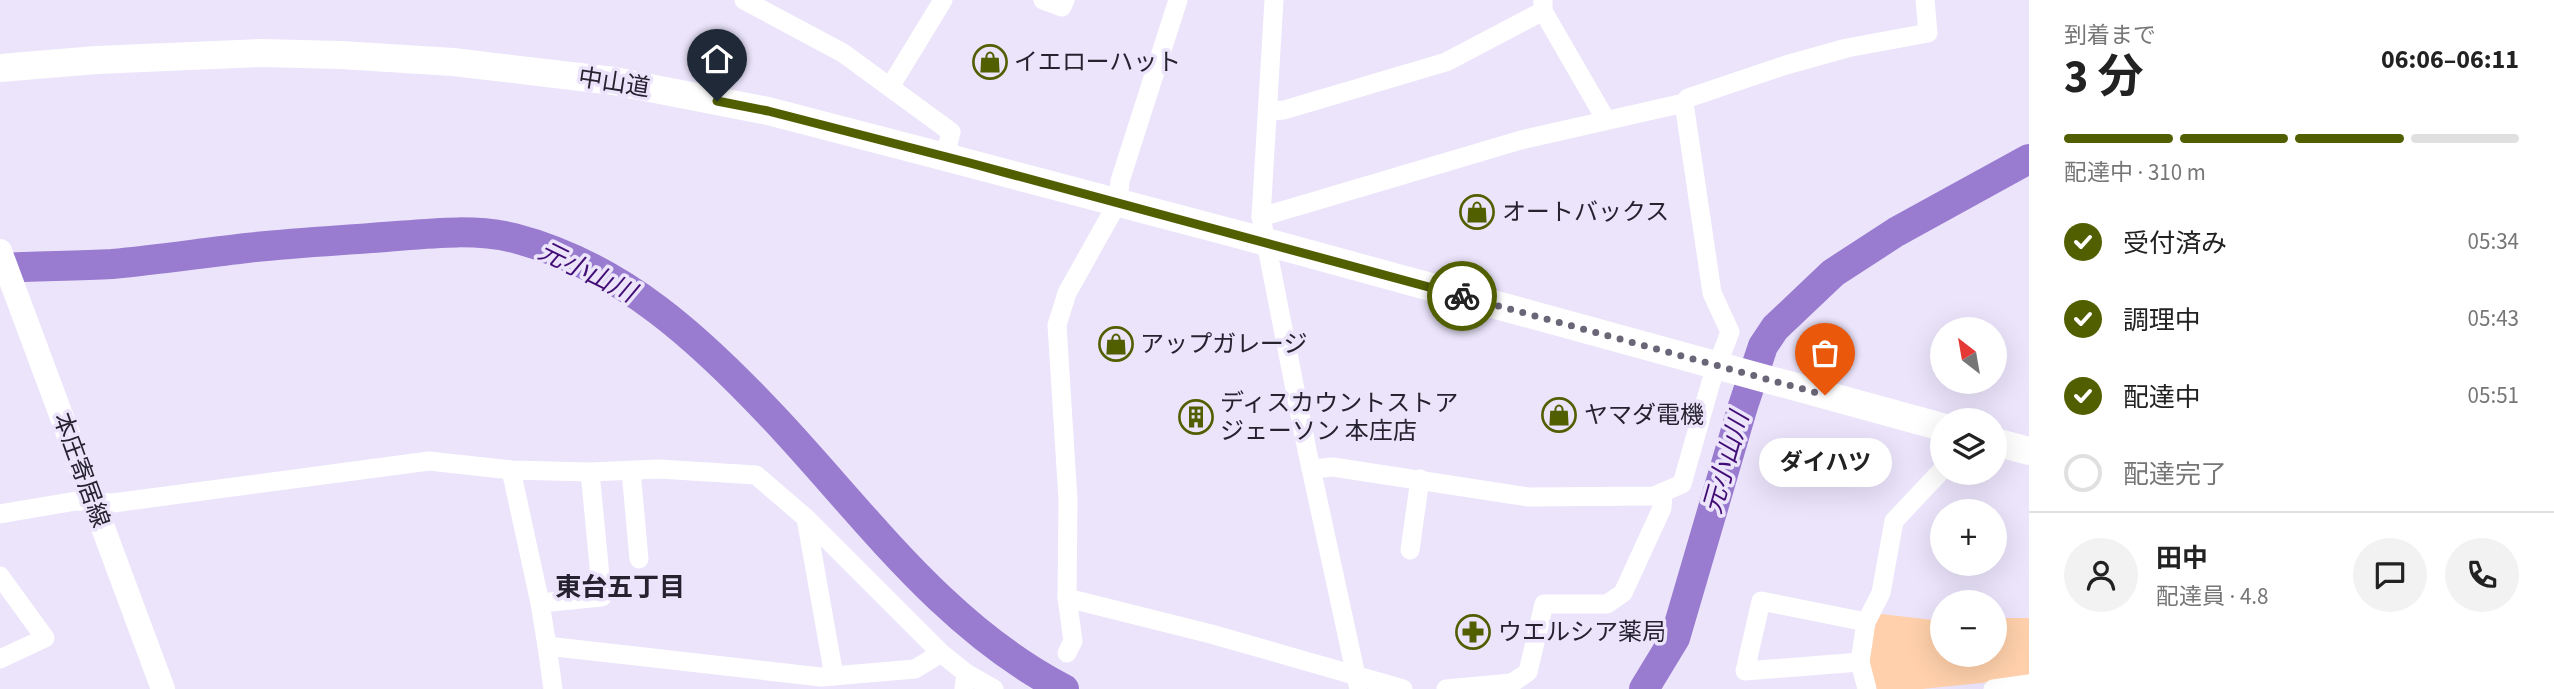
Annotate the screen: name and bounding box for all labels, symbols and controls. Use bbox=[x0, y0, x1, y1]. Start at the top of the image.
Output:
text: 到着まで bbox=[2064, 19, 2156, 52]
pin bbox=[687, 29, 747, 101]
icon: home bbox=[698, 40, 736, 78]
text: 06:06–06:11 bbox=[2381, 41, 2519, 78]
shop icon: イエローハット bbox=[971, 43, 1009, 81]
place label: イエローハット bbox=[1014, 45, 1181, 80]
text: 3 分 bbox=[2064, 45, 2144, 110]
street label: 中山道 bbox=[576, 60, 652, 106]
text: 配達中 · 310 m bbox=[2064, 156, 2206, 189]
shop icon: オートバックス bbox=[1458, 193, 1496, 231]
place label: オートバックス bbox=[1502, 195, 1669, 230]
icon: check bbox=[2064, 223, 2102, 261]
text: 受付済み bbox=[2123, 225, 2227, 262]
text: 05:34 bbox=[2468, 225, 2519, 258]
water label: 元小山川 bbox=[532, 233, 645, 313]
courier bbox=[1427, 261, 1497, 331]
icon: bike bbox=[1443, 277, 1481, 315]
icon: check bbox=[2064, 300, 2102, 338]
text: 調理中 bbox=[2123, 302, 2201, 339]
text: 05:43 bbox=[2468, 302, 2519, 335]
north arrow bbox=[1930, 317, 2007, 394]
map controls bbox=[1930, 317, 2007, 667]
pin bbox=[1795, 323, 1855, 395]
shop icon: アップガレージ bbox=[1097, 325, 1135, 363]
place label: アップガレージ bbox=[1140, 327, 1308, 362]
icon: bag bbox=[1806, 334, 1844, 372]
icon: check bbox=[2064, 377, 2102, 415]
text: 配達中 bbox=[2123, 379, 2201, 416]
text: 05:51 bbox=[2468, 379, 2519, 412]
place label: ディスカウントストア ジェーソン 本庄店 bbox=[1220, 386, 1458, 449]
shop icon: ヤマダ電機 bbox=[1540, 396, 1578, 434]
building icon: ディスカウントストア ジェーソン 本庄店 bbox=[1177, 398, 1215, 436]
place label: ヤマダ電機 bbox=[1584, 398, 1704, 433]
water label: 元小山川 bbox=[1694, 405, 1759, 518]
street label: 本庄寄居線 bbox=[44, 408, 118, 532]
button: layers bbox=[1930, 408, 2007, 485]
callout: ダイハツ bbox=[1758, 437, 1892, 486]
text: ダイハツ bbox=[1780, 446, 1871, 479]
text: 配達完了 bbox=[2123, 456, 2227, 493]
button: + bbox=[1930, 499, 2007, 576]
button: person bbox=[2064, 538, 2138, 612]
button: chat bbox=[2353, 538, 2427, 612]
button: phone bbox=[2445, 538, 2519, 612]
text: 田中 bbox=[2156, 540, 2208, 577]
district label: 東台五丁目 bbox=[555, 569, 685, 606]
text: 配達員 · 4.8 bbox=[2156, 580, 2269, 613]
button: − bbox=[1930, 590, 2007, 667]
pharmacy icon: ウエルシア薬局 bbox=[1454, 613, 1492, 651]
place label: ウエルシア薬局 bbox=[1498, 615, 1666, 650]

